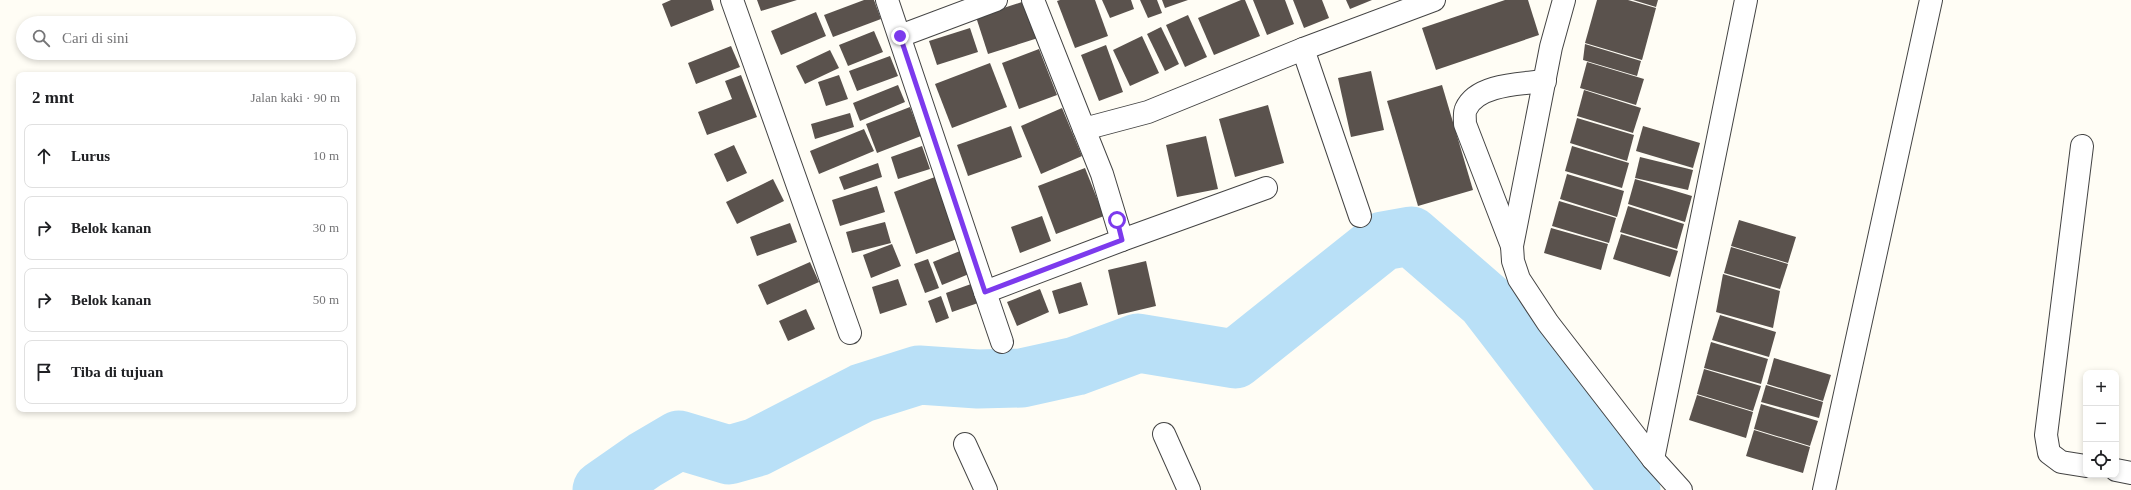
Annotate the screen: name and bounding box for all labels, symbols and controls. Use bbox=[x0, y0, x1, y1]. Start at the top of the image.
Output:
search box bbox=[16, 16, 356, 60]
icon: search bbox=[30, 27, 52, 49]
route end bbox=[891, 27, 909, 45]
text: Cari di sini bbox=[62, 30, 129, 46]
text: 2 mnt bbox=[32, 88, 74, 107]
text: Jalan kaki · 90 m bbox=[250, 90, 340, 105]
icon: ahead bbox=[33, 145, 55, 167]
text: Lurus bbox=[71, 148, 110, 164]
text: 10 m bbox=[313, 148, 339, 163]
route start bbox=[1108, 211, 1126, 229]
icon: right bbox=[33, 217, 55, 239]
text: Belok kanan bbox=[71, 220, 151, 236]
text: 30 m bbox=[313, 220, 339, 235]
icon: right bbox=[33, 289, 55, 311]
text: Belok kanan bbox=[71, 292, 151, 308]
text: 50 m bbox=[313, 292, 339, 307]
icon: arrive bbox=[33, 361, 55, 383]
text: Tiba di tujuan bbox=[71, 364, 163, 380]
map controls bbox=[2083, 370, 2119, 478]
button: + bbox=[2083, 370, 2119, 406]
button: − bbox=[2083, 406, 2119, 442]
button: locate bbox=[2083, 442, 2119, 478]

